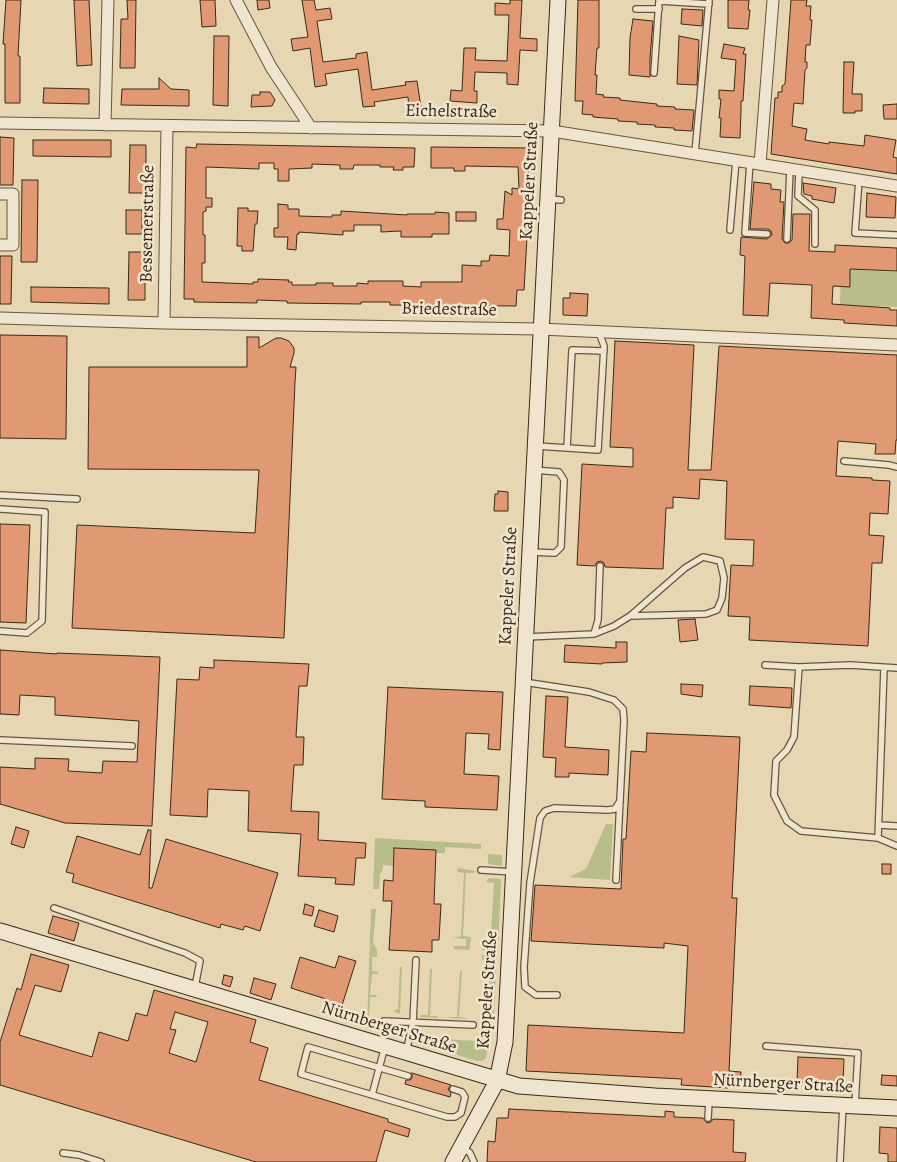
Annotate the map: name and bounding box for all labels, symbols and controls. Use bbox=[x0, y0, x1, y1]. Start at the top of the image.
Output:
street label: Eichelstraße bbox=[405, 100, 497, 124]
street label: Kappeler Straße bbox=[516, 121, 544, 241]
street label: Bessemerstraße bbox=[136, 165, 160, 283]
street label: Briedestraße bbox=[401, 298, 497, 322]
street label: Kappeler Straße bbox=[495, 526, 523, 646]
street label: Kappeler Straße bbox=[473, 930, 503, 1050]
street label: Nürnberger Straße bbox=[319, 997, 459, 1059]
street label: Nürnberger Straße bbox=[712, 1070, 854, 1098]

